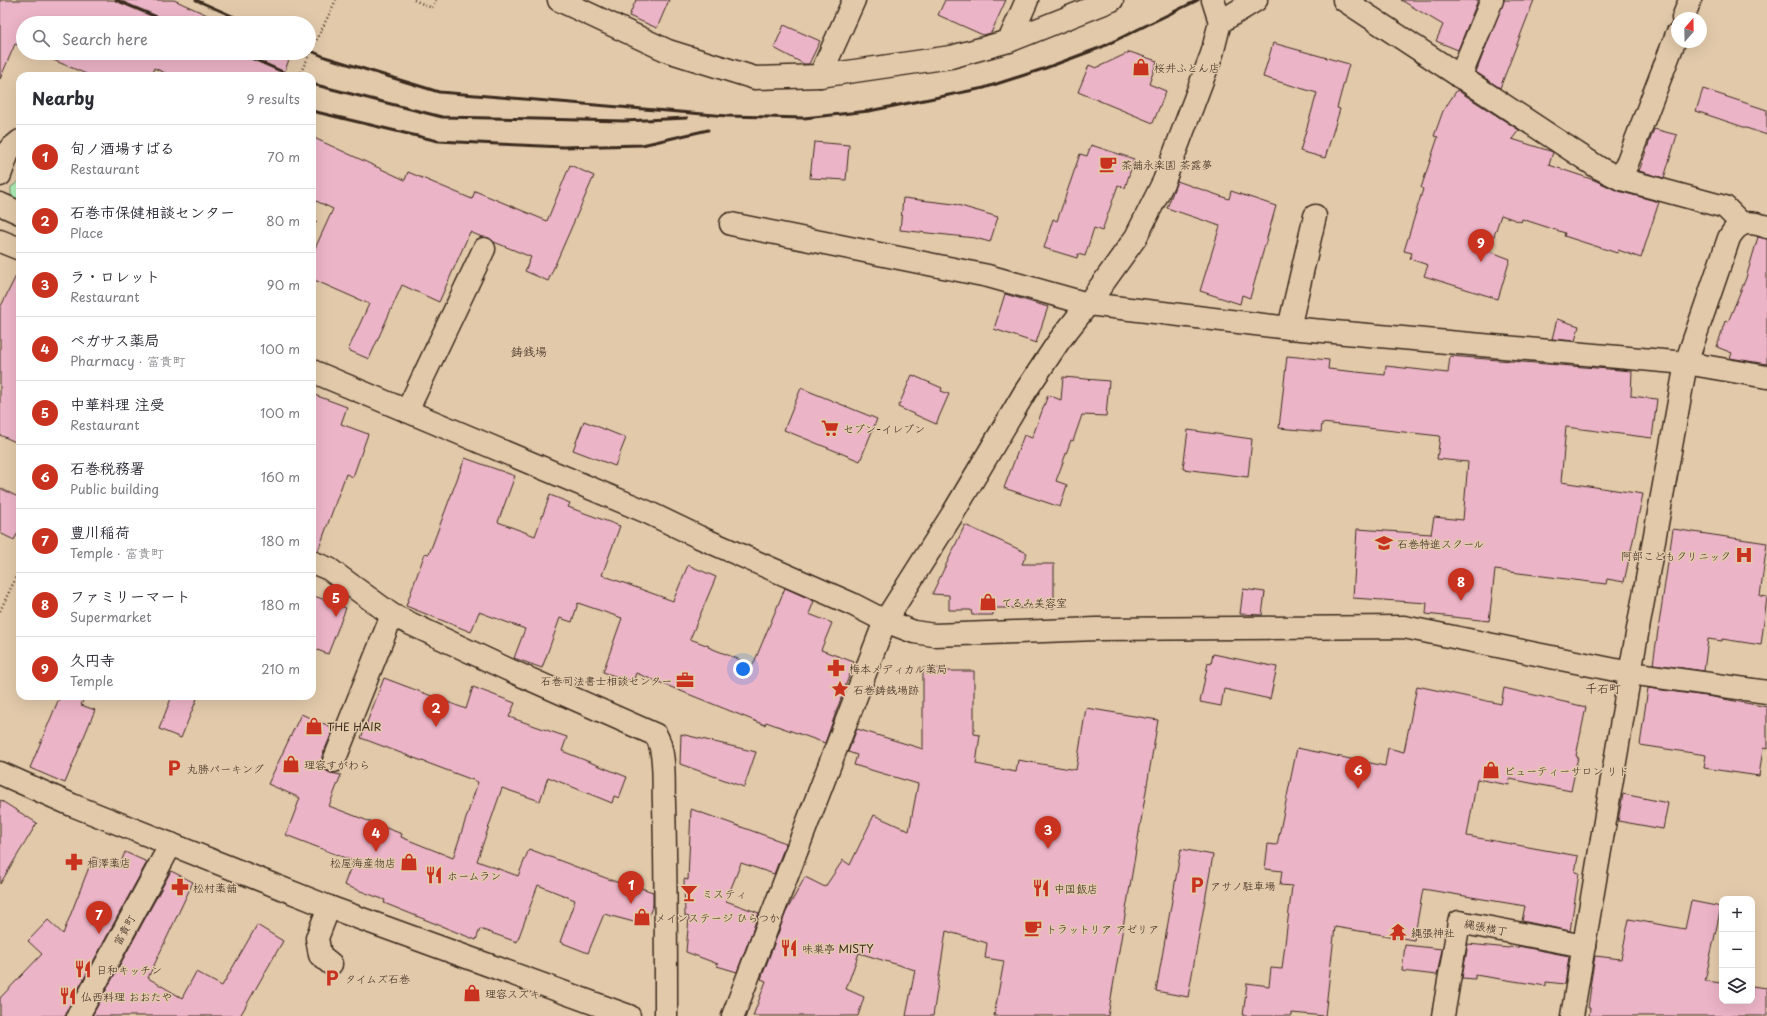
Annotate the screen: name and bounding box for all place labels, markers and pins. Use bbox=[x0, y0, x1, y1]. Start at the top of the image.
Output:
shop icon: 桜井ふとん店 bbox=[1131, 57, 1151, 77]
place label: 桜井ふとん店 bbox=[1154, 59, 1220, 76]
cafe icon: 茶舗永楽園 茶露夢 bbox=[1098, 154, 1118, 174]
place label: 茶舗永楽園 茶露夢 bbox=[1121, 156, 1213, 173]
pin: 9 bbox=[1468, 229, 1494, 262]
supermarket icon: セブン-イレブン bbox=[820, 418, 840, 438]
place label: セブン-イレブン bbox=[843, 420, 925, 437]
school or university icon: 石巻特進スクール bbox=[1374, 533, 1394, 553]
place label: 石巻特進スクール bbox=[1397, 535, 1484, 552]
hospital icon: 阿部こどもクリニック bbox=[1734, 545, 1754, 565]
place label: 阿部こどもクリニック bbox=[1621, 547, 1731, 564]
pin: 8 bbox=[1448, 568, 1474, 601]
pin: 5 bbox=[323, 584, 349, 617]
shop icon: てるみ美容室 bbox=[978, 592, 998, 612]
place label: てるみ美容室 bbox=[1001, 594, 1067, 611]
pharmacy icon: 梅本メディカル薬局 bbox=[826, 658, 846, 678]
place label: 梅本メディカル薬局 bbox=[849, 660, 948, 677]
office icon: 石巻司法書士相談センター bbox=[675, 670, 695, 690]
place label: 石巻司法書士相談センター bbox=[540, 672, 672, 689]
place icon: 石巻鋳銭場跡 bbox=[830, 679, 850, 699]
place label: 石巻鋳銭場跡 bbox=[853, 681, 919, 698]
pin: 2 bbox=[423, 694, 449, 727]
shop icon: THE HAIR bbox=[304, 716, 324, 736]
place label: THE HAIR bbox=[327, 718, 381, 735]
shop icon: 理容すがわら bbox=[281, 754, 301, 774]
place label: 理容すがわら bbox=[304, 756, 370, 773]
pin: 6 bbox=[1345, 756, 1371, 789]
parking icon: 丸勝パーキング bbox=[164, 758, 184, 778]
place label: 丸勝パーキング bbox=[187, 760, 264, 777]
shop icon: ビューティーサロン リド bbox=[1481, 760, 1501, 780]
place label: ビューティーサロン リド bbox=[1504, 762, 1629, 779]
pin: 3 bbox=[1035, 816, 1061, 849]
pin: 4 bbox=[363, 819, 389, 852]
pharmacy icon: 相澤薬店 bbox=[64, 852, 84, 872]
shop icon: 松屋海産物店 bbox=[399, 852, 419, 872]
place label: 相澤薬店 bbox=[87, 854, 131, 871]
place label: 松屋海産物店 bbox=[330, 854, 396, 871]
restaurant icon: ホームラン bbox=[424, 865, 444, 885]
place label: ホームラン bbox=[447, 867, 501, 884]
pin: 1 bbox=[618, 871, 644, 904]
parking icon: アサノ駐車場 bbox=[1187, 875, 1207, 895]
pharmacy icon: 松村薬舗 bbox=[170, 877, 190, 897]
place label: アサノ駐車場 bbox=[1210, 877, 1276, 894]
restaurant icon: 中国飯店 bbox=[1031, 878, 1051, 898]
place label: 松村薬舗 bbox=[193, 879, 237, 896]
place label: 中国飯店 bbox=[1054, 880, 1098, 897]
bar icon: ミスティ bbox=[679, 883, 699, 903]
place label: ミスティ bbox=[702, 885, 747, 902]
pin: 7 bbox=[86, 901, 112, 934]
shop icon: メインステージ ひらつか bbox=[632, 907, 652, 927]
place label: メインステージ ひらつか bbox=[655, 909, 780, 926]
cafe icon: トラットリア アゼリア bbox=[1023, 918, 1043, 938]
place label: トラットリア アゼリア bbox=[1046, 920, 1159, 937]
temple icon: 縄張神社 bbox=[1388, 922, 1408, 942]
place label: 縄張神社 bbox=[1411, 924, 1455, 941]
restaurant icon: 味巣亭 MISTY bbox=[779, 938, 799, 958]
place label: 味巣亭 MISTY bbox=[802, 940, 874, 957]
restaurant icon: 日和キッチン bbox=[73, 959, 93, 979]
place label: 日和キッチン bbox=[96, 961, 162, 978]
parking icon: タイムズ石巻 bbox=[322, 968, 342, 988]
place label: タイムズ石巻 bbox=[345, 970, 410, 987]
shop icon: 理容スズキ bbox=[462, 983, 482, 1003]
place label: 理容スズキ bbox=[485, 985, 540, 1002]
restaurant icon: 仏西料理 おおたや bbox=[58, 986, 78, 1006]
place label: 仏西料理 おおたや bbox=[81, 988, 173, 1005]

